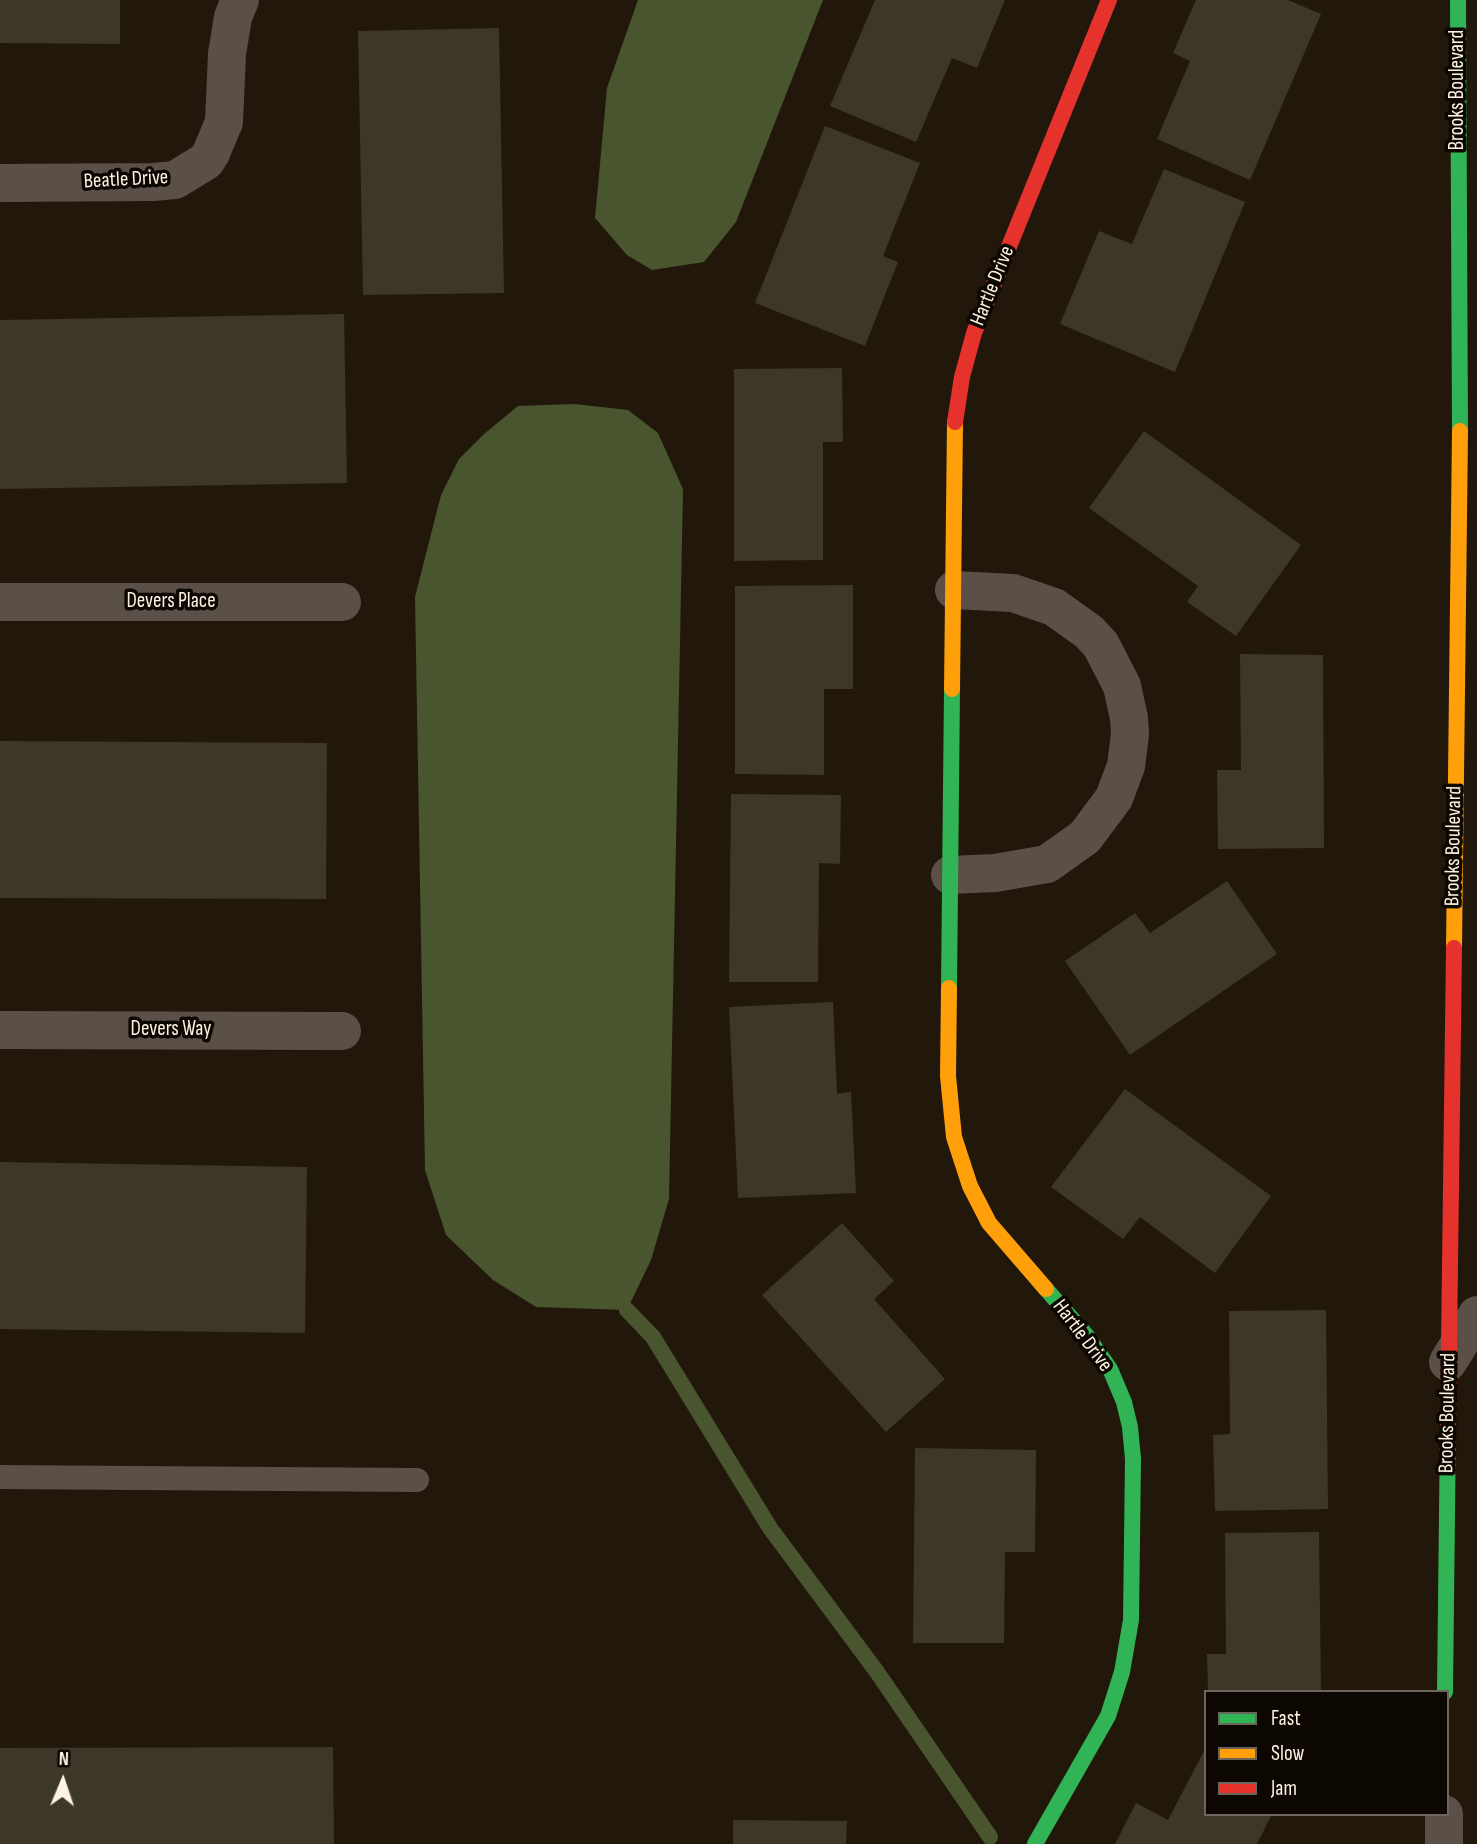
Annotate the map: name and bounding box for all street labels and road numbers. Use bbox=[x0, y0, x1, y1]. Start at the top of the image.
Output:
street label: Brooks Boulevard bbox=[1445, 30, 1471, 150]
street label: Beatle Drive bbox=[83, 165, 169, 195]
street label: Hartle Drive bbox=[966, 242, 1020, 330]
street label: Devers Place bbox=[126, 589, 216, 615]
street label: Brooks Boulevard bbox=[1440, 786, 1468, 906]
street label: Devers Way bbox=[131, 1017, 211, 1043]
street label: Hartle Drive bbox=[1047, 1295, 1117, 1377]
street label: Brooks Boulevard bbox=[1434, 1353, 1462, 1473]

